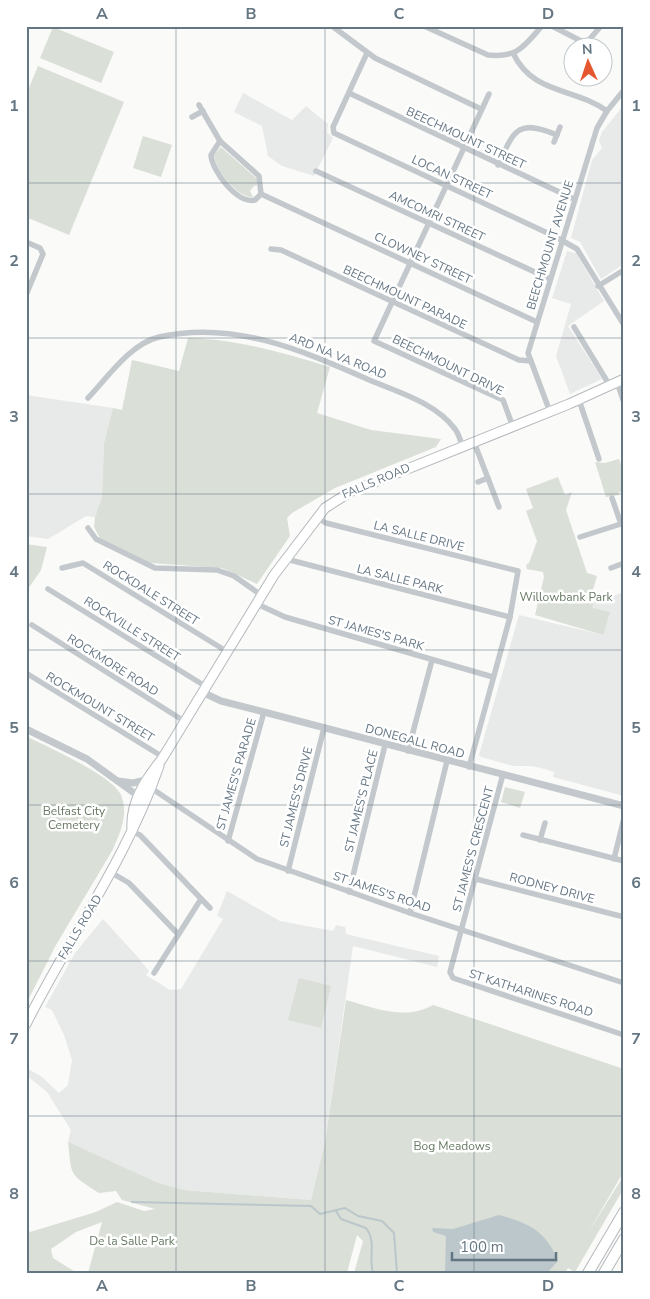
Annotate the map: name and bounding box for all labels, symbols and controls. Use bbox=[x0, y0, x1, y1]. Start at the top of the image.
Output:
text: A bbox=[96, 3, 108, 25]
text: B bbox=[245, 3, 257, 25]
text: C bbox=[394, 3, 405, 25]
text: D bbox=[542, 3, 554, 25]
north arrow bbox=[562, 38, 612, 88]
text: N bbox=[582, 40, 593, 59]
text: 1 bbox=[9, 95, 19, 117]
text: 1 bbox=[631, 95, 641, 117]
street label: BEECHMOUNT STREET bbox=[404, 103, 529, 173]
street label: LOCAN STREET bbox=[409, 151, 496, 203]
street label: BEECHMOUNT AVENUE bbox=[523, 178, 577, 312]
street label: AMCOMRI STREET bbox=[386, 187, 488, 246]
street label: CLOWNEY STREET bbox=[372, 228, 475, 288]
text: 2 bbox=[9, 250, 19, 272]
text: 2 bbox=[631, 250, 641, 272]
street label: BEECHMOUNT PARADE bbox=[341, 261, 469, 333]
street label: ARD NA VA ROAD bbox=[287, 329, 389, 383]
street label: BEECHMOUNT DRIVE bbox=[390, 331, 506, 399]
text: 3 bbox=[9, 406, 19, 428]
text: 3 bbox=[631, 406, 641, 428]
street label: FALLS ROAD bbox=[339, 459, 413, 503]
street label: LA SALLE DRIVE bbox=[372, 517, 466, 555]
street label: ROCKDALE STREET bbox=[100, 557, 203, 629]
text: 4 bbox=[9, 561, 19, 583]
street label: LA SALLE PARK bbox=[355, 561, 445, 598]
text: 4 bbox=[631, 561, 641, 583]
park label: Willowbank Park bbox=[520, 589, 613, 605]
street label: ROCKVILLE STREET bbox=[81, 593, 184, 665]
street label: ST JAMES'S PARK bbox=[326, 612, 426, 654]
street label: ROCKMORE ROAD bbox=[64, 630, 162, 700]
street label: ROCKMOUNT STREET bbox=[43, 668, 158, 746]
street label: ST JAMES'S PARADE bbox=[212, 716, 260, 832]
text: 5 bbox=[9, 717, 19, 739]
text: 5 bbox=[631, 717, 641, 739]
street label: DONEGALL ROAD bbox=[364, 720, 467, 762]
street label: ST JAMES'S DRIVE bbox=[276, 745, 316, 849]
street label: ST JAMES'S PLACE bbox=[340, 748, 382, 854]
street label: ST JAMES'S CRESCENT bbox=[449, 784, 498, 914]
park label: Belfast City Cemetery bbox=[43, 803, 106, 833]
street label: ST JAMES'S ROAD bbox=[331, 868, 433, 916]
street label: RODNEY DRIVE bbox=[508, 869, 596, 907]
text: 6 bbox=[9, 872, 19, 894]
text: 6 bbox=[631, 872, 641, 894]
street label: FALLS ROAD bbox=[54, 892, 106, 962]
street label: ST KATHARINES ROAD bbox=[467, 965, 595, 1021]
text: 7 bbox=[9, 1028, 19, 1050]
text: 7 bbox=[631, 1028, 641, 1050]
park label: Bog Meadows bbox=[413, 1138, 491, 1154]
text: 8 bbox=[9, 1183, 19, 1205]
text: 8 bbox=[631, 1183, 641, 1205]
scale bar bbox=[452, 1229, 556, 1261]
park label: De la Salle Park bbox=[89, 1233, 176, 1249]
text: 100 m bbox=[460, 1237, 504, 1257]
text: A bbox=[96, 1275, 108, 1297]
text: B bbox=[245, 1275, 257, 1297]
text: C bbox=[394, 1275, 405, 1297]
text: D bbox=[542, 1275, 554, 1297]

